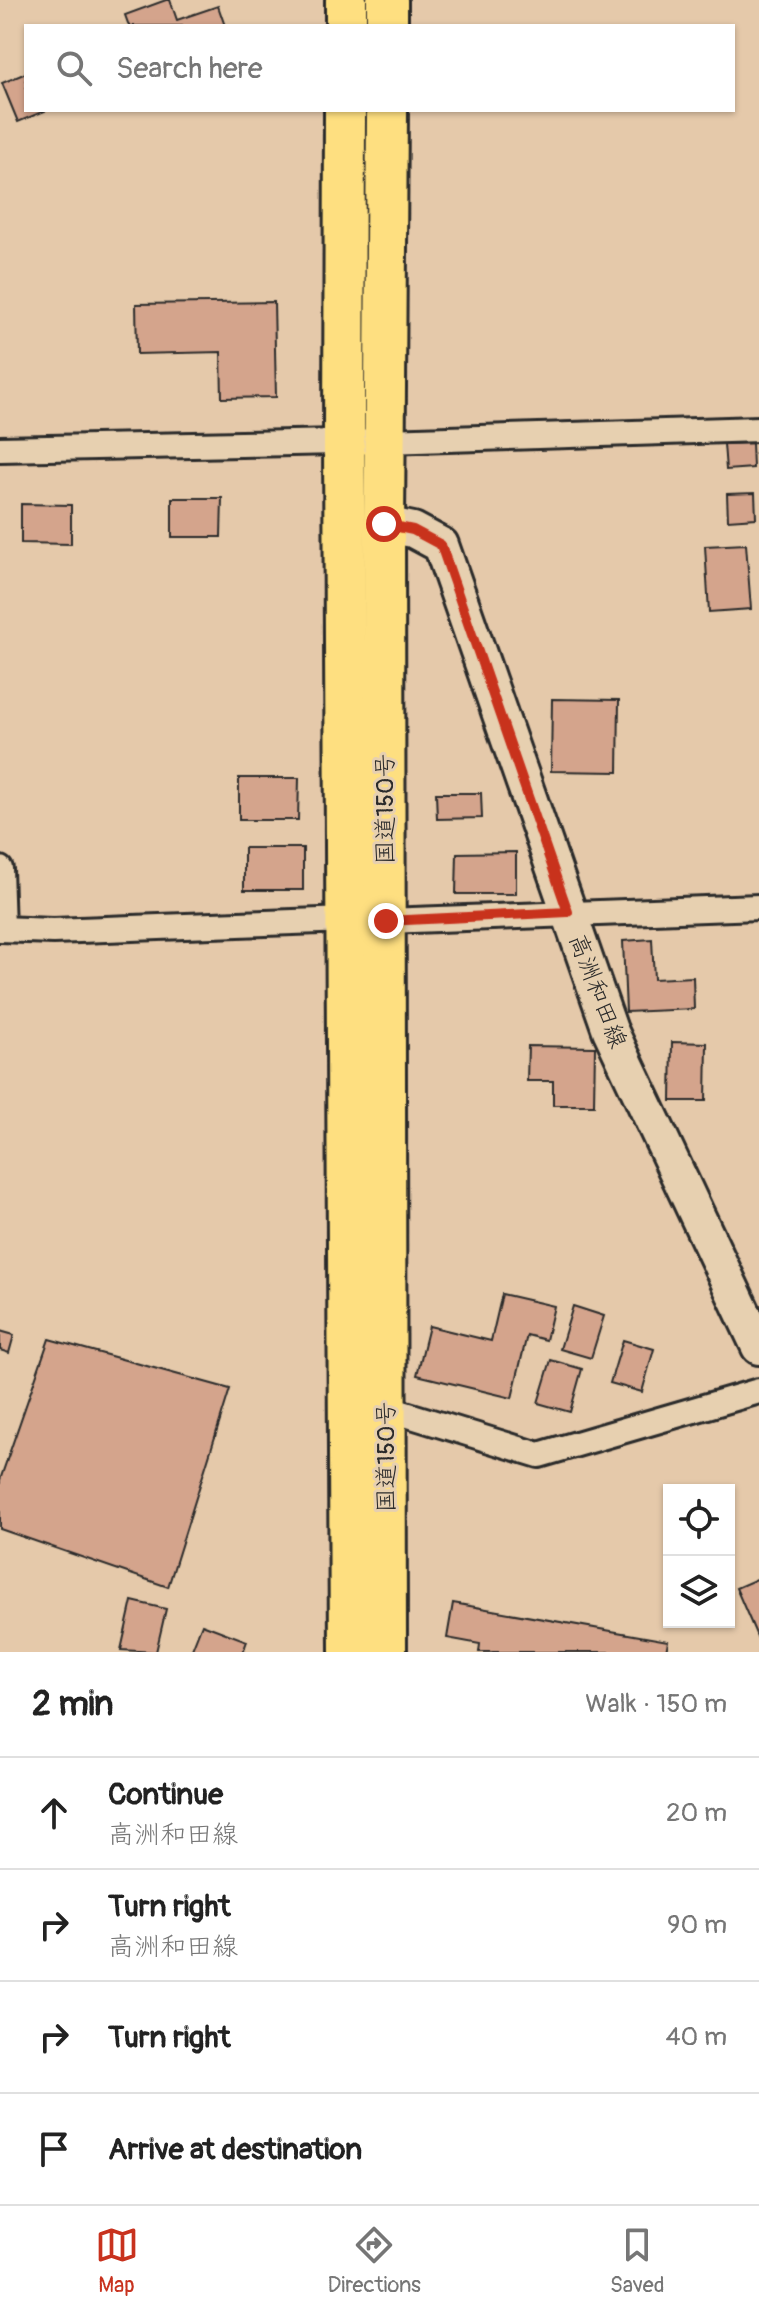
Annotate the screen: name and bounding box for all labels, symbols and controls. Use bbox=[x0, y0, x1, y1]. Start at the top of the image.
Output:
search box bbox=[24, 24, 735, 112]
icon: search bbox=[52, 46, 96, 90]
text: Search here bbox=[116, 50, 263, 87]
route start bbox=[366, 506, 402, 542]
street label: 国道150号 bbox=[371, 754, 400, 864]
route end bbox=[368, 903, 404, 939]
street label: 高洲和田線 bbox=[562, 930, 633, 1052]
street label: 国道150号 bbox=[372, 1402, 401, 1512]
map controls bbox=[663, 1484, 735, 1628]
button: locate bbox=[663, 1484, 735, 1556]
button: layers bbox=[663, 1556, 735, 1628]
text: 2 min bbox=[32, 1683, 114, 1726]
text: Walk · 150 m bbox=[585, 1688, 727, 1720]
text: Continue bbox=[108, 1776, 223, 1813]
icon: ahead bbox=[32, 1791, 76, 1835]
text: 20 m bbox=[666, 1797, 727, 1829]
text: 高洲和田線 bbox=[108, 1819, 238, 1851]
text: Turn right bbox=[108, 1888, 231, 1925]
icon: right bbox=[32, 1903, 76, 1947]
text: 90 m bbox=[667, 1909, 727, 1941]
text: 高洲和田線 bbox=[108, 1931, 238, 1963]
icon: right bbox=[32, 2015, 76, 2059]
text: Turn right bbox=[108, 2019, 231, 2056]
text: 40 m bbox=[665, 2021, 727, 2053]
icon: arrive bbox=[32, 2127, 76, 2171]
text: Arrive at destination bbox=[108, 2131, 362, 2168]
tab: Map bbox=[95, 2223, 139, 2299]
tab: Directions bbox=[328, 2223, 421, 2299]
tab: Saved bbox=[610, 2223, 664, 2299]

